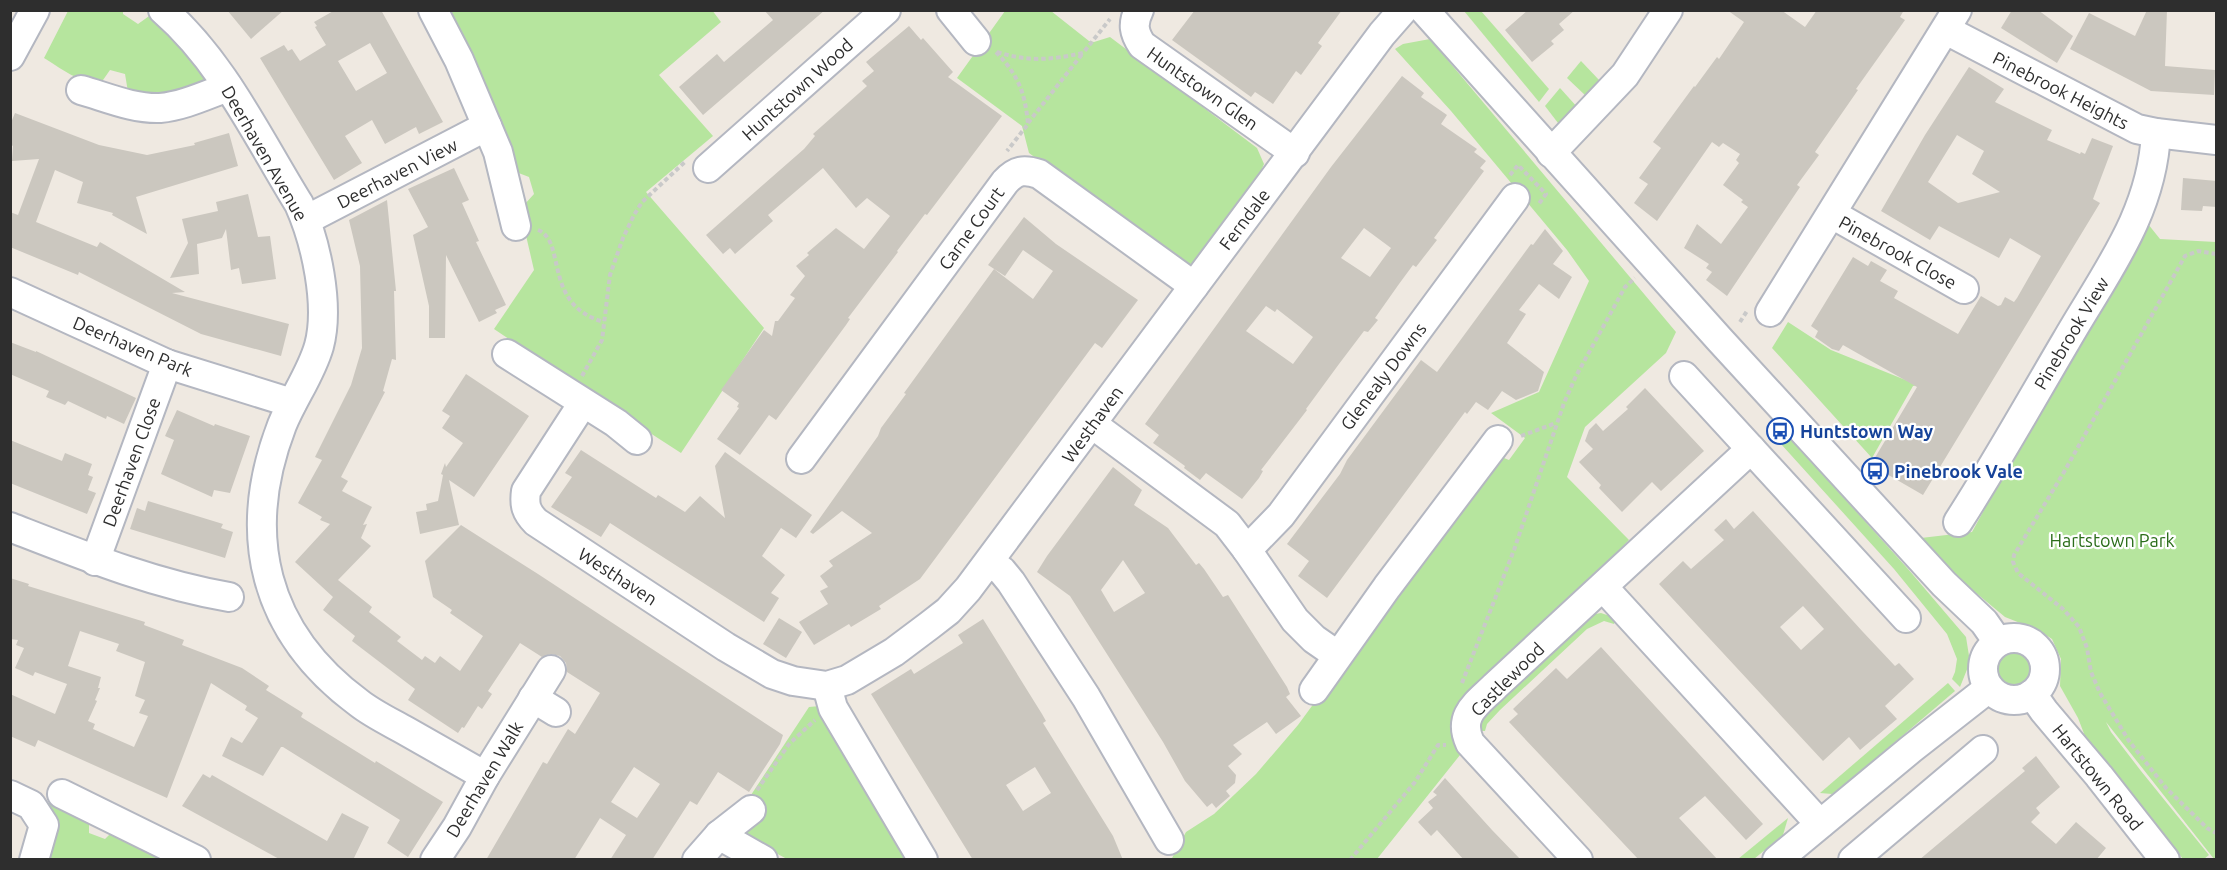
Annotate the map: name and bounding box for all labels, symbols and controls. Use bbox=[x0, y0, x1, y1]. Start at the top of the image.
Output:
street label: Huntstown Wood bbox=[738, 34, 856, 144]
street label: Huntstown Glen bbox=[1144, 42, 1262, 134]
street label: Pinebrook Heights bbox=[1990, 47, 2132, 133]
street label: Deerhaven Avenue bbox=[218, 82, 312, 224]
street label: Deerhaven View bbox=[334, 134, 461, 212]
street label: Carne Court bbox=[934, 183, 1008, 273]
street label: Ferndale bbox=[1215, 185, 1273, 253]
street label: Pinebrook Close bbox=[1836, 211, 1960, 293]
street label: Pinebrook View bbox=[2030, 273, 2112, 393]
street label: Deerhaven Park bbox=[70, 312, 196, 380]
street label: Glenealy Downs bbox=[1336, 318, 1430, 433]
street label: Westhaven bbox=[1058, 382, 1126, 466]
street label: Deerhaven Close bbox=[98, 395, 164, 529]
bus stop icon: Huntstown Way bbox=[1765, 416, 1795, 446]
place label: Huntstown Way bbox=[1800, 421, 1933, 441]
bus stop icon: Pinebrook Vale bbox=[1860, 456, 1890, 486]
place label: Pinebrook Vale bbox=[1894, 461, 2023, 481]
park label: Hartstown Park bbox=[2049, 530, 2175, 550]
street label: Westhaven bbox=[575, 543, 661, 609]
street label: Castlewood bbox=[1466, 638, 1548, 720]
street label: Deerhaven Walk bbox=[442, 718, 526, 840]
street label: Hartstown Road bbox=[2049, 720, 2147, 834]

